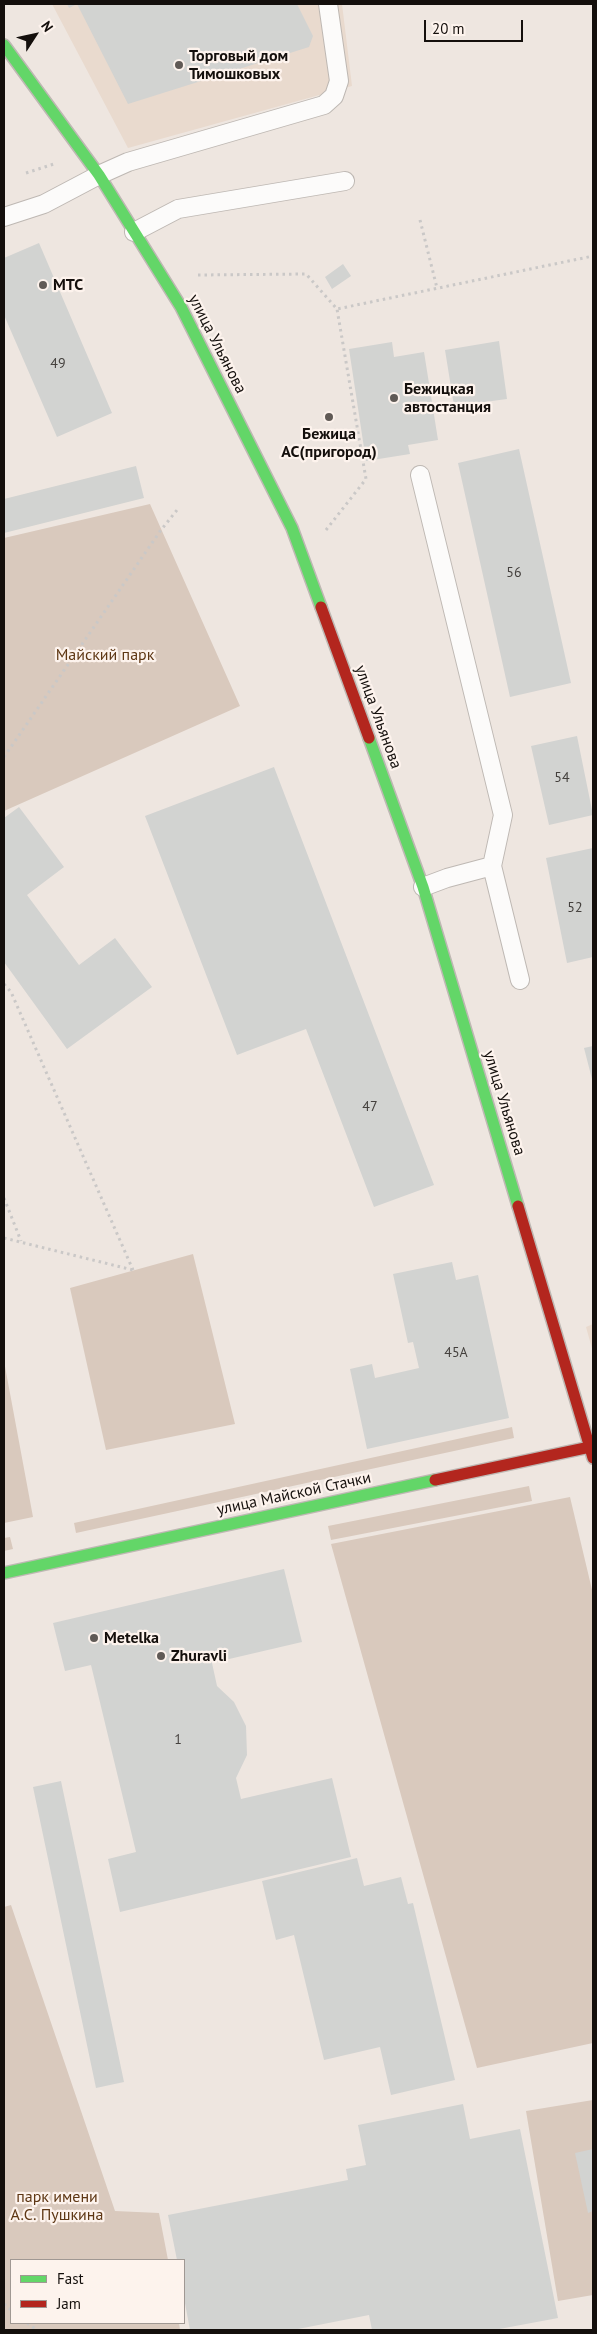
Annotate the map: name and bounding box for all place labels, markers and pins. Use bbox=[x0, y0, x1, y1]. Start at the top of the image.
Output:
place label: Торговый дом Тимошковых bbox=[189, 46, 288, 84]
marker: Торговый дом Тимошковых bbox=[173, 59, 185, 71]
place label: МТС bbox=[53, 275, 83, 295]
marker: МТС bbox=[37, 279, 49, 291]
place label: Бежицкая автостанция bbox=[404, 379, 491, 417]
marker: Бежицкая автостанция bbox=[388, 392, 400, 404]
marker: Бежица АС(пригород) bbox=[323, 411, 335, 423]
place label: Бежица АС(пригород) bbox=[281, 424, 377, 462]
place label: Metelka bbox=[104, 1628, 159, 1648]
marker: Metelka bbox=[88, 1632, 100, 1644]
place label: Zhuravli bbox=[171, 1646, 227, 1666]
marker: Zhuravli bbox=[155, 1650, 167, 1662]

